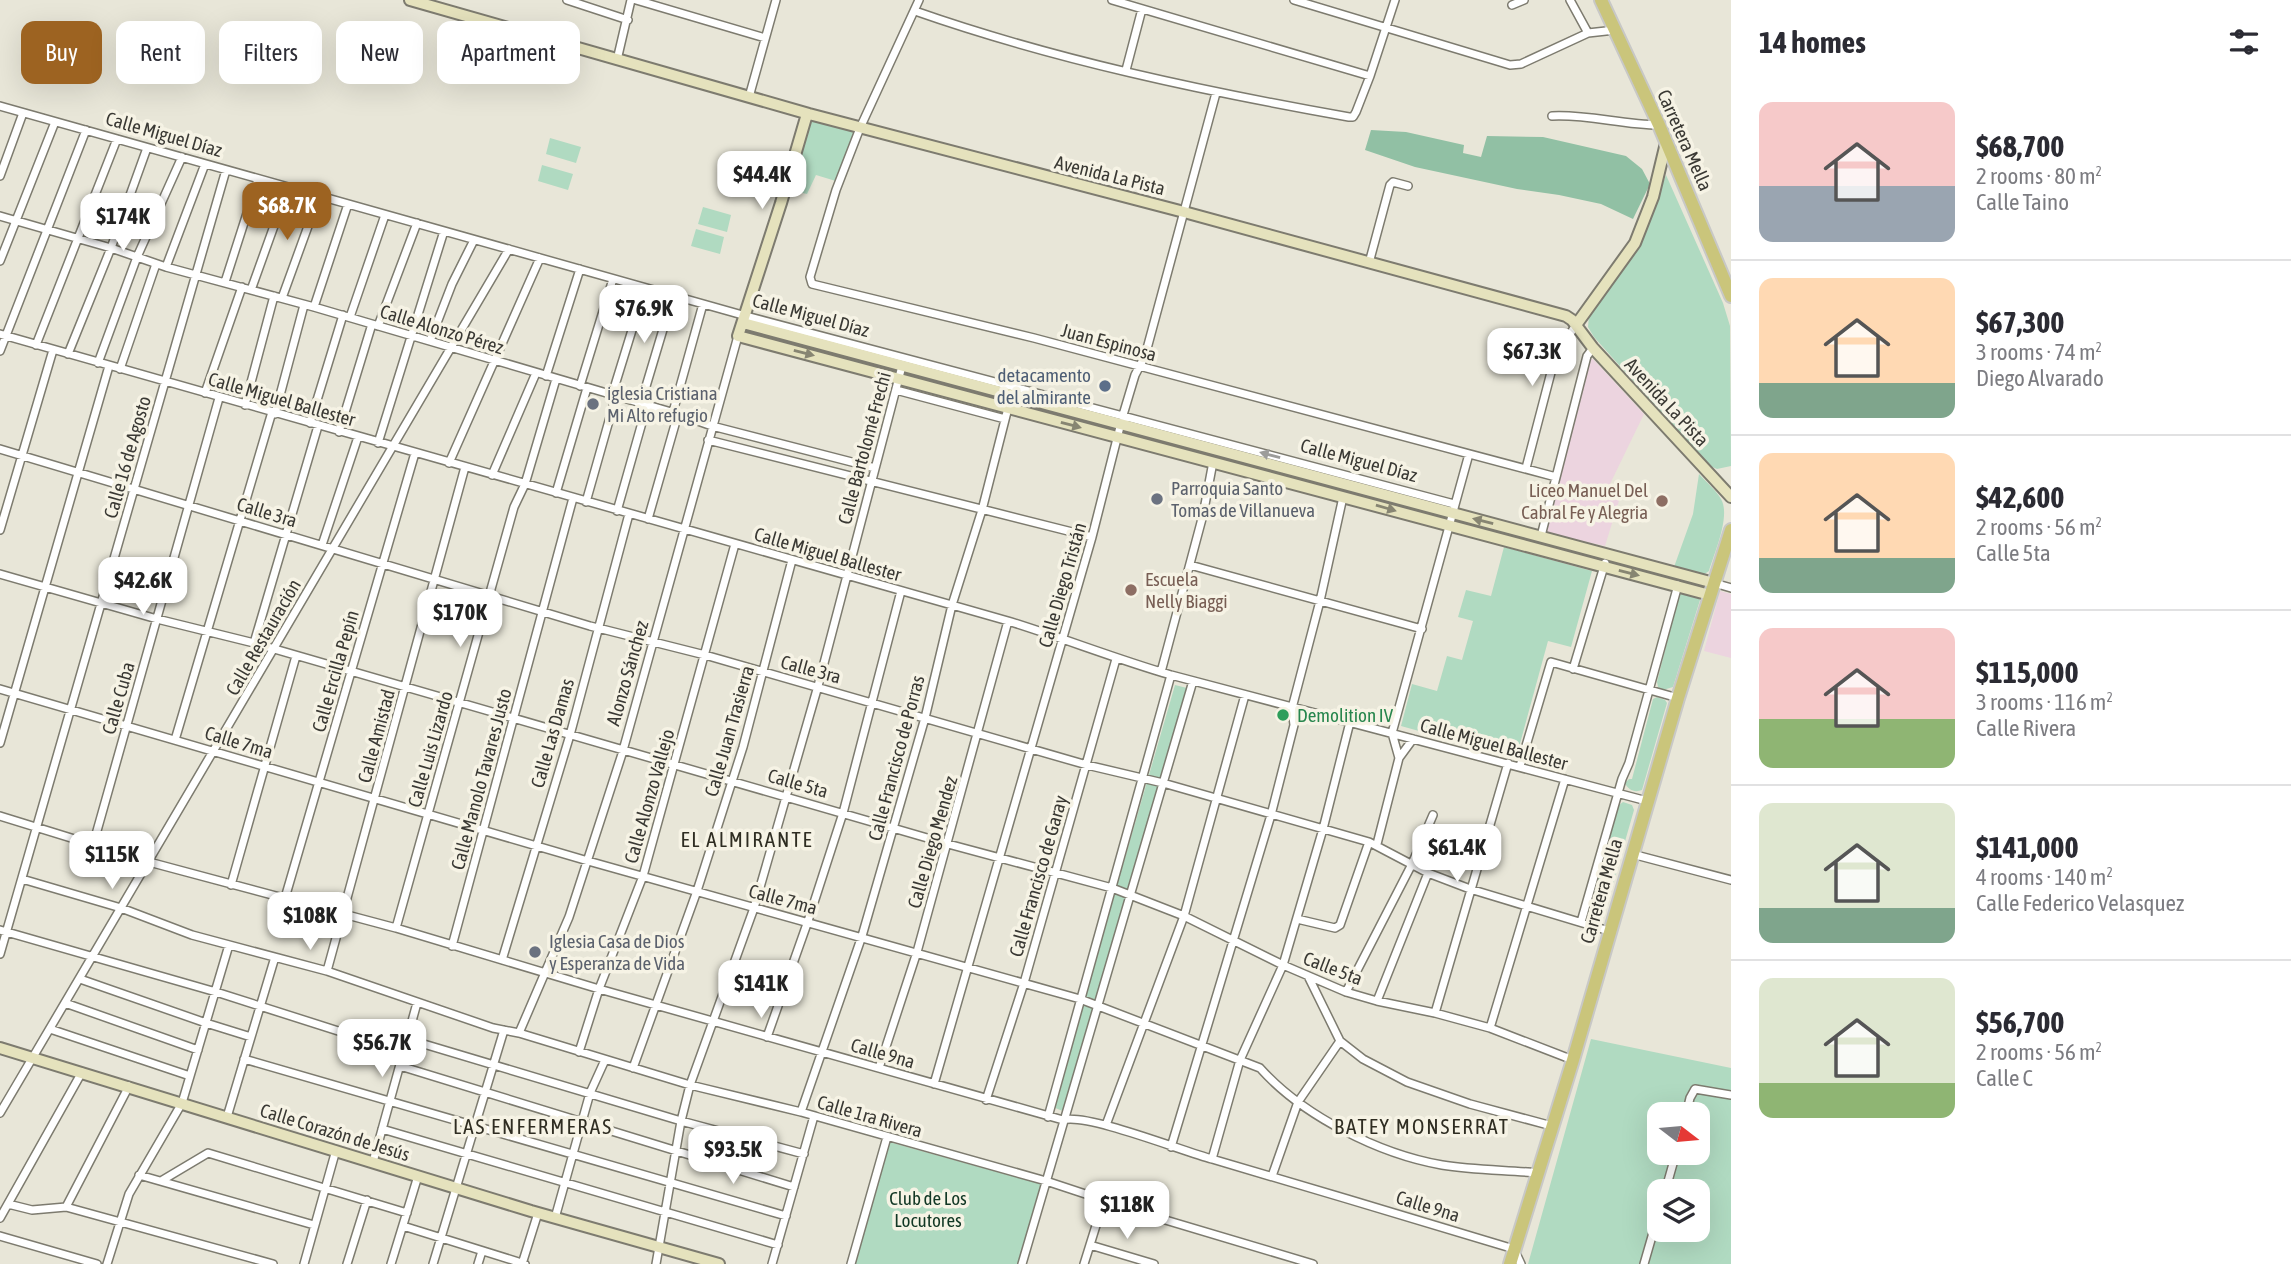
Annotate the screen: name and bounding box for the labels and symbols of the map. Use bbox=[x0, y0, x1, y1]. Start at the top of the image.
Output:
street label: Carretera Mella bbox=[1653, 86, 1717, 194]
street label: Calle Miguel Díaz bbox=[103, 107, 225, 161]
street label: Avenida La Pista bbox=[1053, 151, 1167, 199]
pin: $44.4K bbox=[705, 152, 819, 211]
pin: $68.7K bbox=[230, 182, 344, 242]
pin: $174K bbox=[74, 194, 172, 253]
pin: $76.9K bbox=[587, 286, 701, 345]
street label: Calle Miguel Díaz bbox=[750, 289, 872, 341]
street label: Calle Alonzo Pérez bbox=[378, 300, 506, 358]
street label: Juan Espinosa bbox=[1059, 319, 1159, 365]
pin: $67.3K bbox=[1475, 328, 1589, 388]
one-way arrow bbox=[793, 348, 815, 359]
street label: Avenida La Pista bbox=[1621, 353, 1713, 451]
place label: detacamento del almirante bbox=[997, 364, 1091, 408]
street label: Calle Miguel Ballester bbox=[206, 368, 358, 431]
street label: Calle Bartolomé Frechi bbox=[833, 369, 895, 527]
marker: detacamento del almirante bbox=[1097, 378, 1113, 394]
place label: iglesia Cristiana Mi Alto refugio bbox=[607, 382, 718, 426]
street label: Calle 16 de Agosto bbox=[99, 393, 155, 521]
marker: iglesia Cristiana Mi Alto refugio bbox=[585, 396, 601, 412]
one-way arrow bbox=[1061, 420, 1082, 430]
street label: Calle Miguel Díaz bbox=[1298, 434, 1420, 486]
one-way arrow bbox=[1259, 449, 1280, 459]
place label: Parroquia Santo Tomas de Villanueva bbox=[1171, 477, 1315, 521]
place label: Liceo Manuel Del Cabral Fe y Alegria bbox=[1521, 479, 1648, 523]
marker: Parroquia Santo Tomas de Villanueva bbox=[1149, 491, 1165, 507]
street label: Calle 3ra bbox=[234, 492, 300, 532]
marker: Liceo Manuel Del Cabral Fe y Alegria bbox=[1654, 493, 1670, 509]
one-way arrow bbox=[1375, 504, 1396, 514]
one-way arrow bbox=[1472, 515, 1494, 526]
street label: Calle Diego Tristán bbox=[1034, 520, 1090, 650]
street label: Calle Miguel Ballester bbox=[752, 523, 904, 586]
pin: $42.6K bbox=[86, 558, 200, 617]
place label: Escuela Nelly Biaggi bbox=[1145, 568, 1228, 612]
one-way arrow bbox=[1618, 568, 1640, 579]
street label: Calle Restauración bbox=[221, 575, 305, 699]
marker: Escuela Nelly Biaggi bbox=[1123, 582, 1139, 598]
pin: $170K bbox=[411, 590, 509, 649]
street label: Calle Ercilla Pepín bbox=[307, 608, 363, 734]
street label: Alonzo Sánchez bbox=[602, 618, 653, 728]
street label: Calle 3ra bbox=[778, 650, 844, 688]
street label: Calle Cuba bbox=[97, 659, 139, 737]
street label: Calle Juan Trasierra bbox=[700, 663, 758, 799]
street label: Calle Francisco de Porras bbox=[863, 673, 929, 843]
street label: Calle Las Damas bbox=[526, 676, 578, 790]
street label: Calle Manolo Tavares Justo bbox=[446, 686, 516, 872]
street label: Calle Amistad bbox=[353, 687, 399, 785]
street label: Calle Luis Lizardo bbox=[403, 688, 457, 810]
place label: Demolition IV bbox=[1297, 704, 1394, 726]
marker: Demolition IV bbox=[1275, 707, 1291, 723]
street label: Calle Miguel Ballester bbox=[1418, 714, 1571, 774]
street label: Calle 7ma bbox=[202, 721, 276, 763]
street label: Calle Alonzo Vallejo bbox=[619, 726, 679, 866]
street label: Calle 5ta bbox=[765, 764, 831, 802]
street label: Calle Diego Mendez bbox=[903, 773, 961, 911]
street label: Calle Francisco de Garay bbox=[1004, 793, 1072, 959]
pin: $61.4K bbox=[1400, 824, 1514, 884]
district label: EL ALMIRANTE bbox=[680, 827, 814, 851]
pin: $115K bbox=[63, 832, 161, 891]
street label: Carretera Mella bbox=[1576, 836, 1626, 946]
street label: Calle 7ma bbox=[746, 879, 820, 919]
pin: $108K bbox=[261, 892, 359, 952]
place label: Iglesia Casa de Dios y Esperanza de Vida bbox=[549, 930, 685, 974]
marker: Iglesia Casa de Dios y Esperanza de Vida bbox=[527, 944, 543, 960]
street label: Calle 5ta bbox=[1300, 947, 1366, 989]
pin: $141K bbox=[712, 960, 810, 1020]
pin: $56.7K bbox=[325, 1020, 439, 1079]
street label: Calle 9na bbox=[848, 1033, 918, 1073]
street label: Calle 1ra Rivera bbox=[815, 1091, 925, 1141]
street label: Calle Corazón de Jesús bbox=[258, 1099, 413, 1165]
north arrow bbox=[1647, 1102, 1710, 1166]
district label: LAS ENFERMERAS bbox=[453, 1114, 613, 1138]
district label: BATEY MONSERRAT bbox=[1334, 1114, 1510, 1138]
pin: $93.5K bbox=[676, 1126, 790, 1186]
pin: $118K bbox=[1078, 1182, 1176, 1241]
street label: Calle 9na bbox=[1393, 1186, 1463, 1226]
park label: Club de Los Locutores bbox=[889, 1187, 967, 1231]

